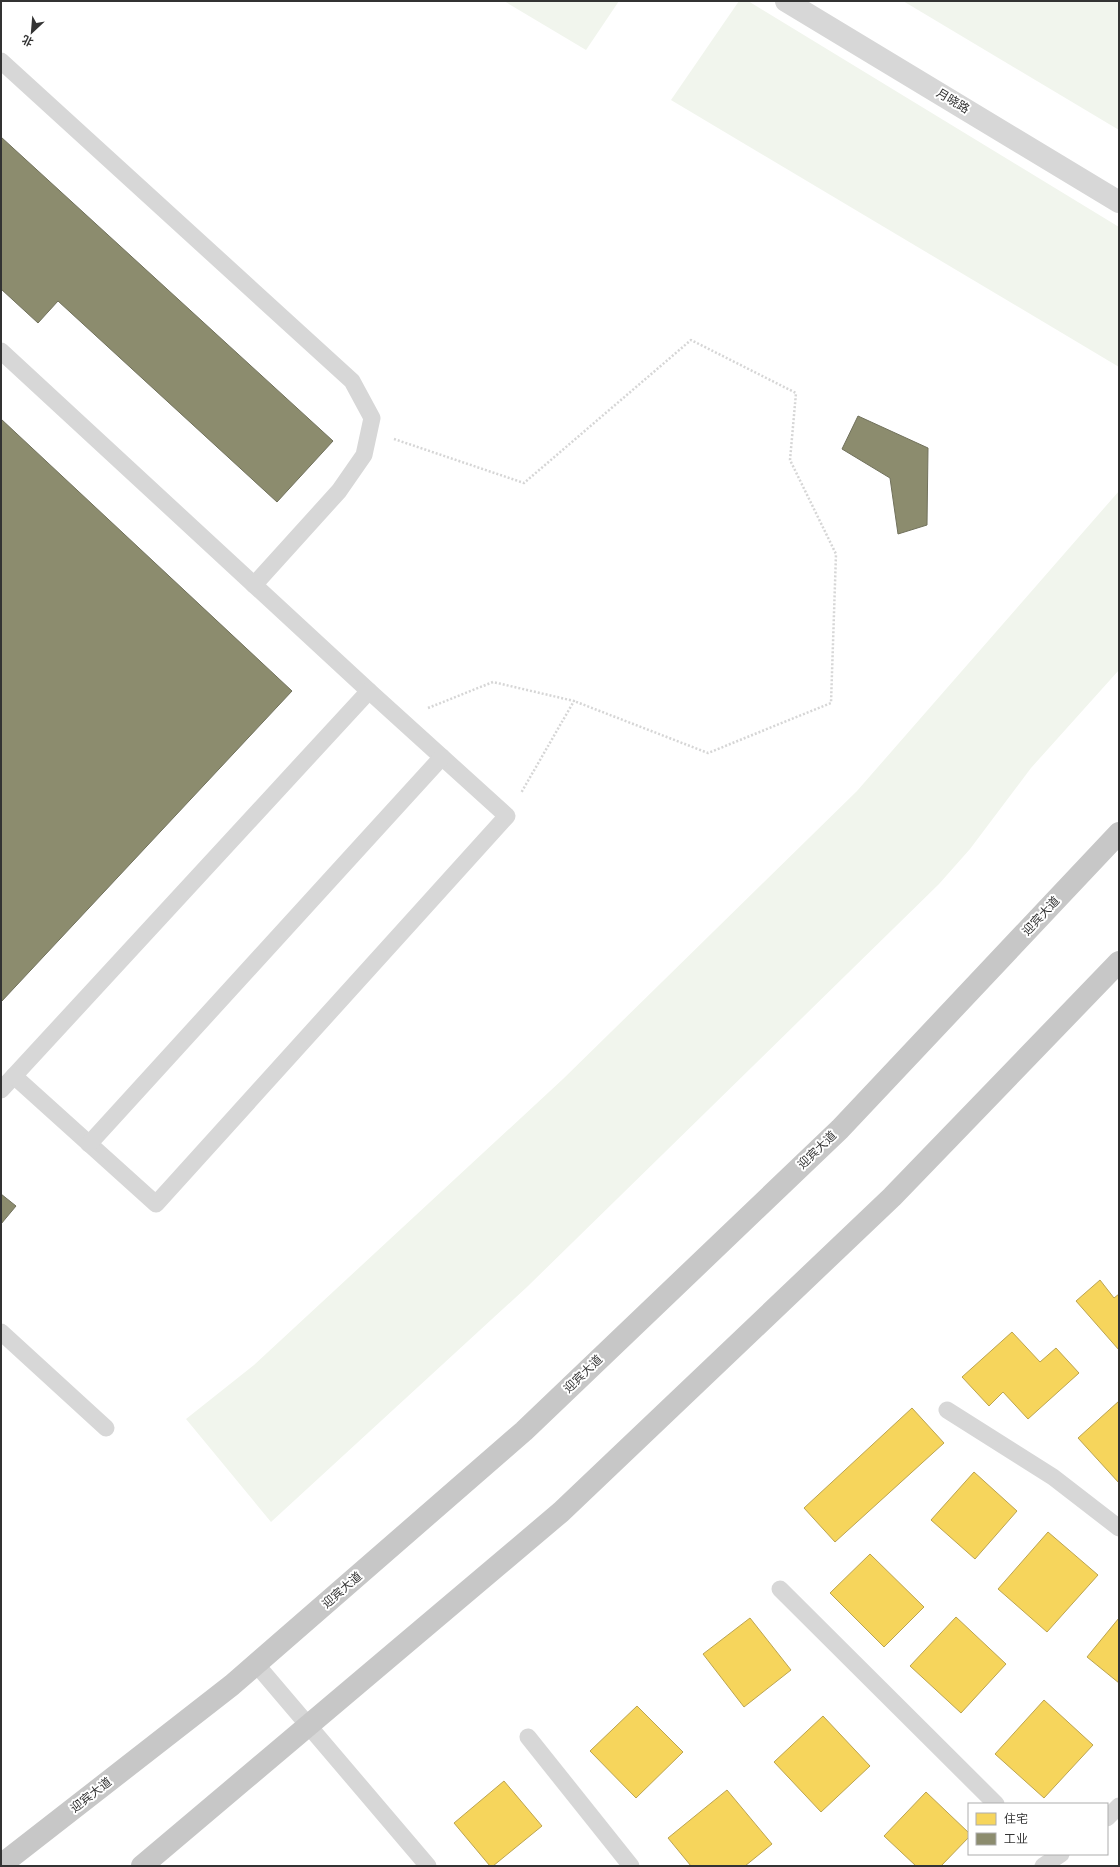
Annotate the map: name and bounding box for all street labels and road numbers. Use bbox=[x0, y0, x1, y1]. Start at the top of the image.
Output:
street label: 月晓路 bbox=[934, 85, 973, 116]
street label: 迎宾大道 bbox=[1019, 893, 1062, 938]
street label: 迎宾大道 bbox=[794, 1128, 839, 1172]
street label: 迎宾大道 bbox=[560, 1352, 605, 1396]
street label: 迎宾大道 bbox=[319, 1568, 365, 1611]
street label: 迎宾大道 bbox=[67, 1774, 114, 1815]

